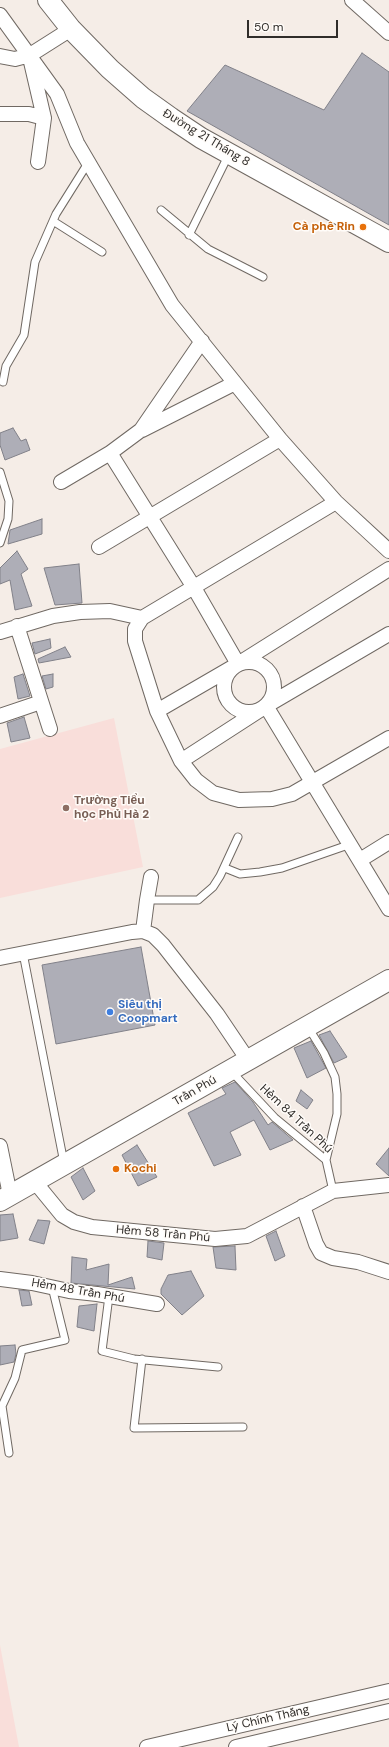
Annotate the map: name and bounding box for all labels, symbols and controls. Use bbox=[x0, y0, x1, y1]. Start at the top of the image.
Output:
scale bar bbox=[249, 12, 340, 38]
text: 50 m bbox=[254, 19, 283, 35]
street label: Đường 21 Tháng 8 bbox=[160, 106, 252, 170]
place label: Cà phê Rin bbox=[293, 220, 355, 234]
marker: Cà phê Rin bbox=[358, 222, 368, 232]
place label: Trường Tiểu học Phủ Hà 2 bbox=[74, 794, 149, 822]
marker: Trường Tiểu học Phủ Hà 2 bbox=[61, 803, 71, 813]
place label: Siêu thị Coopmart bbox=[118, 998, 178, 1026]
marker: Siêu thị Coopmart bbox=[105, 1007, 115, 1017]
street label: Trần Phú bbox=[171, 1073, 219, 1109]
street label: Hẻm 84 Trần Phú bbox=[257, 1082, 335, 1156]
place label: Kochi bbox=[124, 1162, 157, 1176]
marker: Kochi bbox=[111, 1164, 121, 1174]
street label: Hẻm 58 Trần Phú bbox=[115, 1223, 211, 1245]
street label: Hẻm 48 Trần Phú bbox=[30, 1276, 126, 1306]
street label: Lý Chính Thắng bbox=[225, 1702, 311, 1736]

